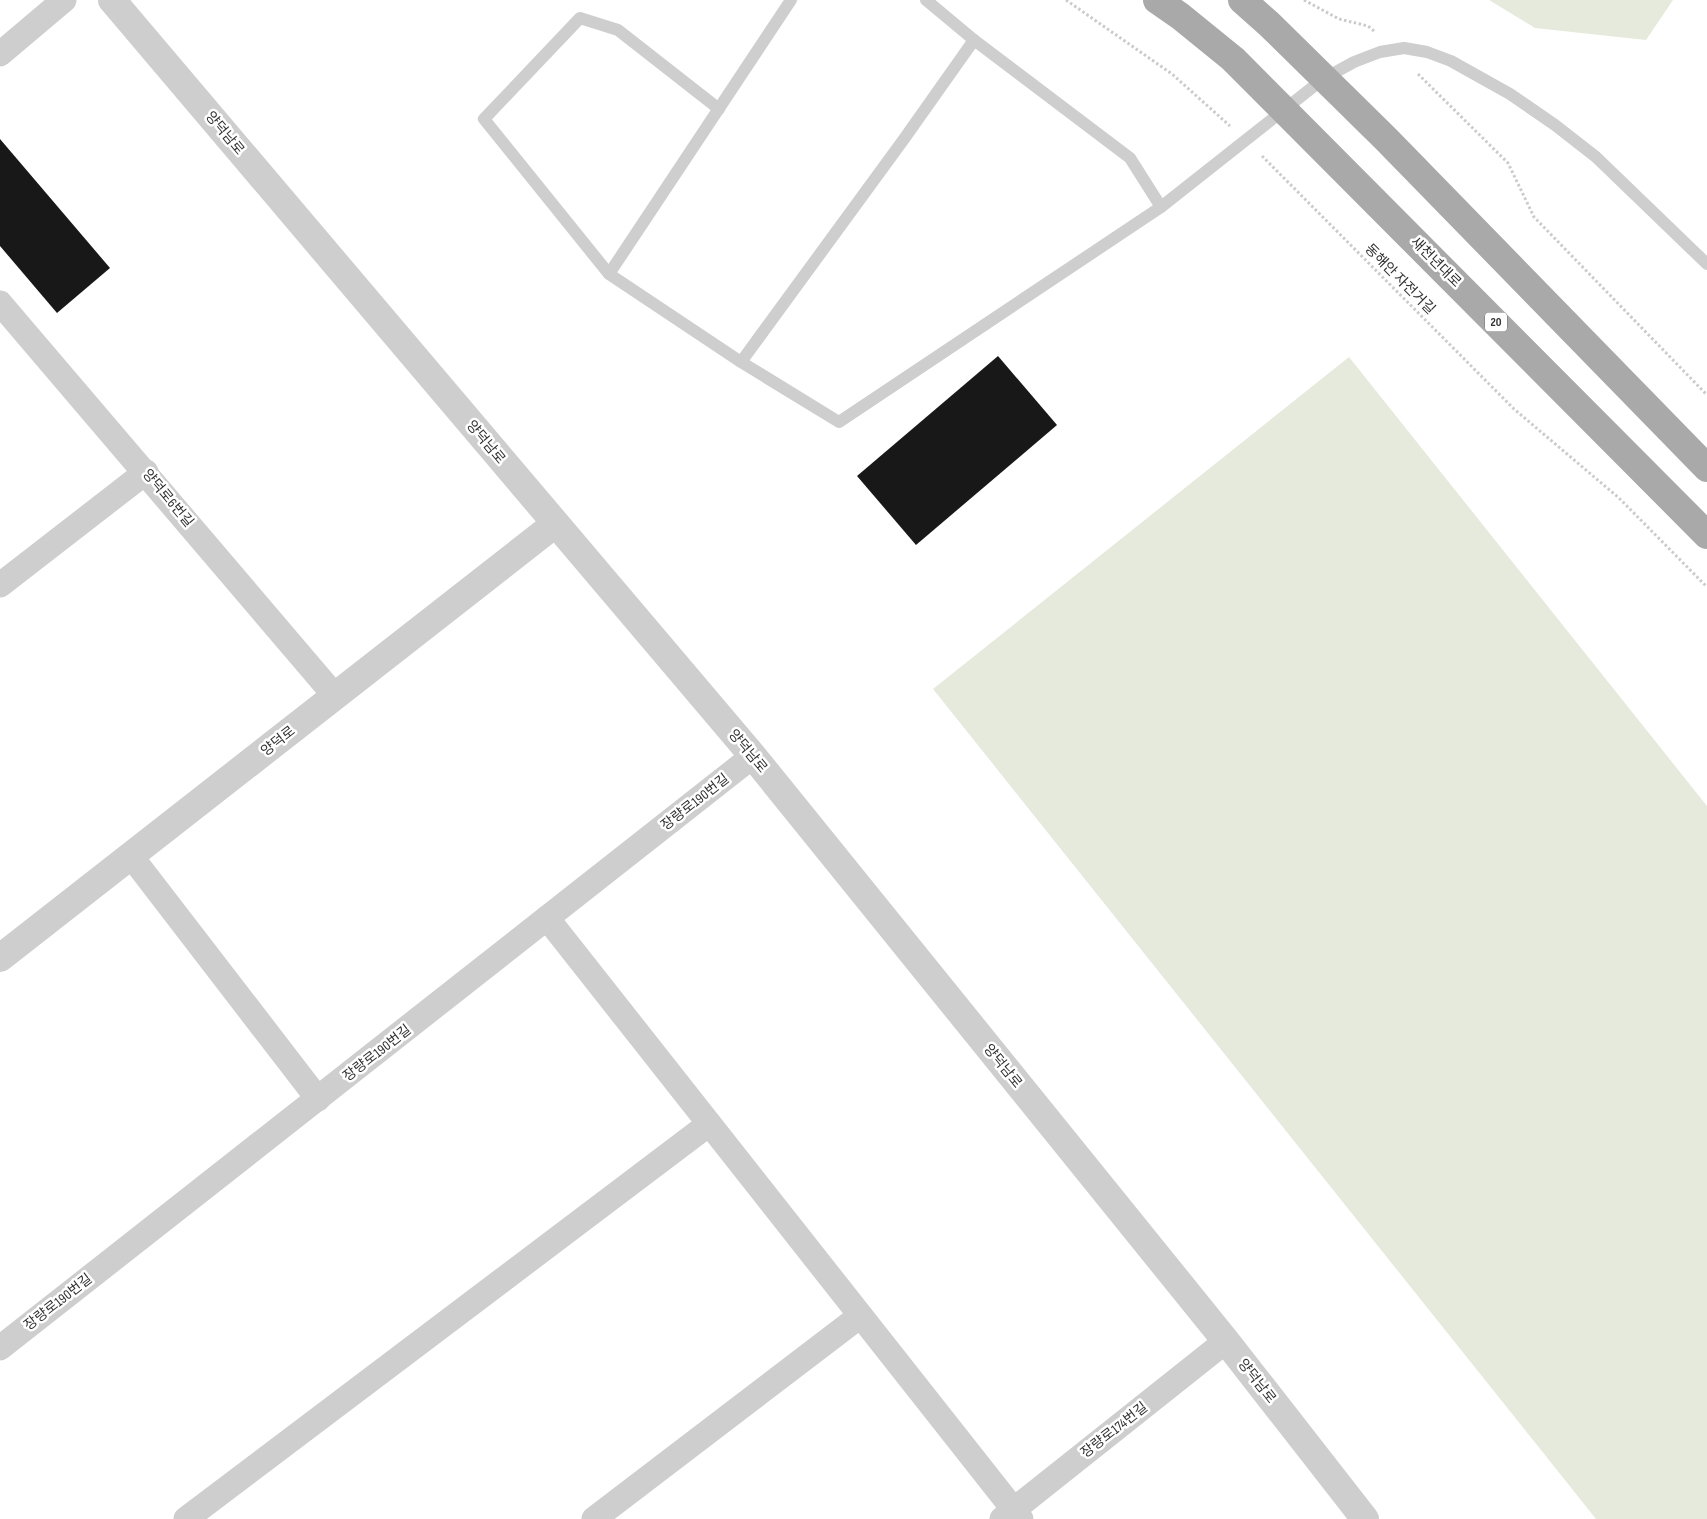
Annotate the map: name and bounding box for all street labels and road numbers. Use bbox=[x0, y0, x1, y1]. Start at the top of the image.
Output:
street label: 양덕남로 bbox=[202, 108, 248, 158]
street label: 새천년대로 bbox=[1407, 233, 1465, 291]
street label: 동해안 자전거길 bbox=[1361, 240, 1439, 318]
road number: 20 bbox=[1485, 313, 1507, 332]
street label: 양덕남로 bbox=[463, 417, 509, 467]
street label: 양덕로6번길 bbox=[139, 466, 197, 530]
street label: 양덕로 bbox=[258, 722, 299, 760]
street label: 양덕남로 bbox=[725, 726, 771, 776]
street label: 장량로190번길 bbox=[658, 770, 732, 834]
street label: 장량로190번길 bbox=[340, 1021, 414, 1085]
street label: 양덕남로 bbox=[980, 1041, 1026, 1091]
street label: 장량로190번길 bbox=[21, 1270, 95, 1334]
street label: 양덕남로 bbox=[1234, 1355, 1280, 1407]
street label: 장량로174번길 bbox=[1077, 1399, 1151, 1461]

